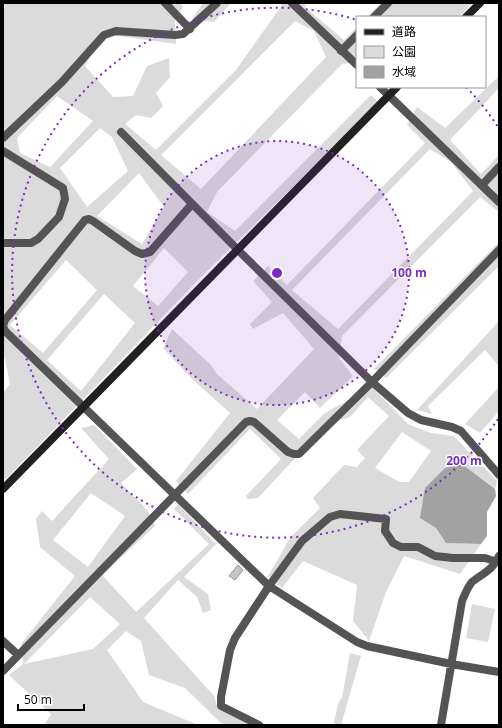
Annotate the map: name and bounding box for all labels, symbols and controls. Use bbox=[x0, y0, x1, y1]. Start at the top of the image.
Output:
legend bbox=[356, 16, 486, 88]
text: 道路 bbox=[392, 23, 416, 40]
text: 公園 bbox=[392, 43, 416, 60]
text: 水域 bbox=[392, 63, 416, 80]
text: 100 m bbox=[391, 264, 427, 281]
centre of rings bbox=[270, 266, 284, 280]
text: 200 m bbox=[446, 452, 482, 469]
scale bar bbox=[18, 686, 84, 712]
text: 50 m bbox=[24, 691, 52, 708]

